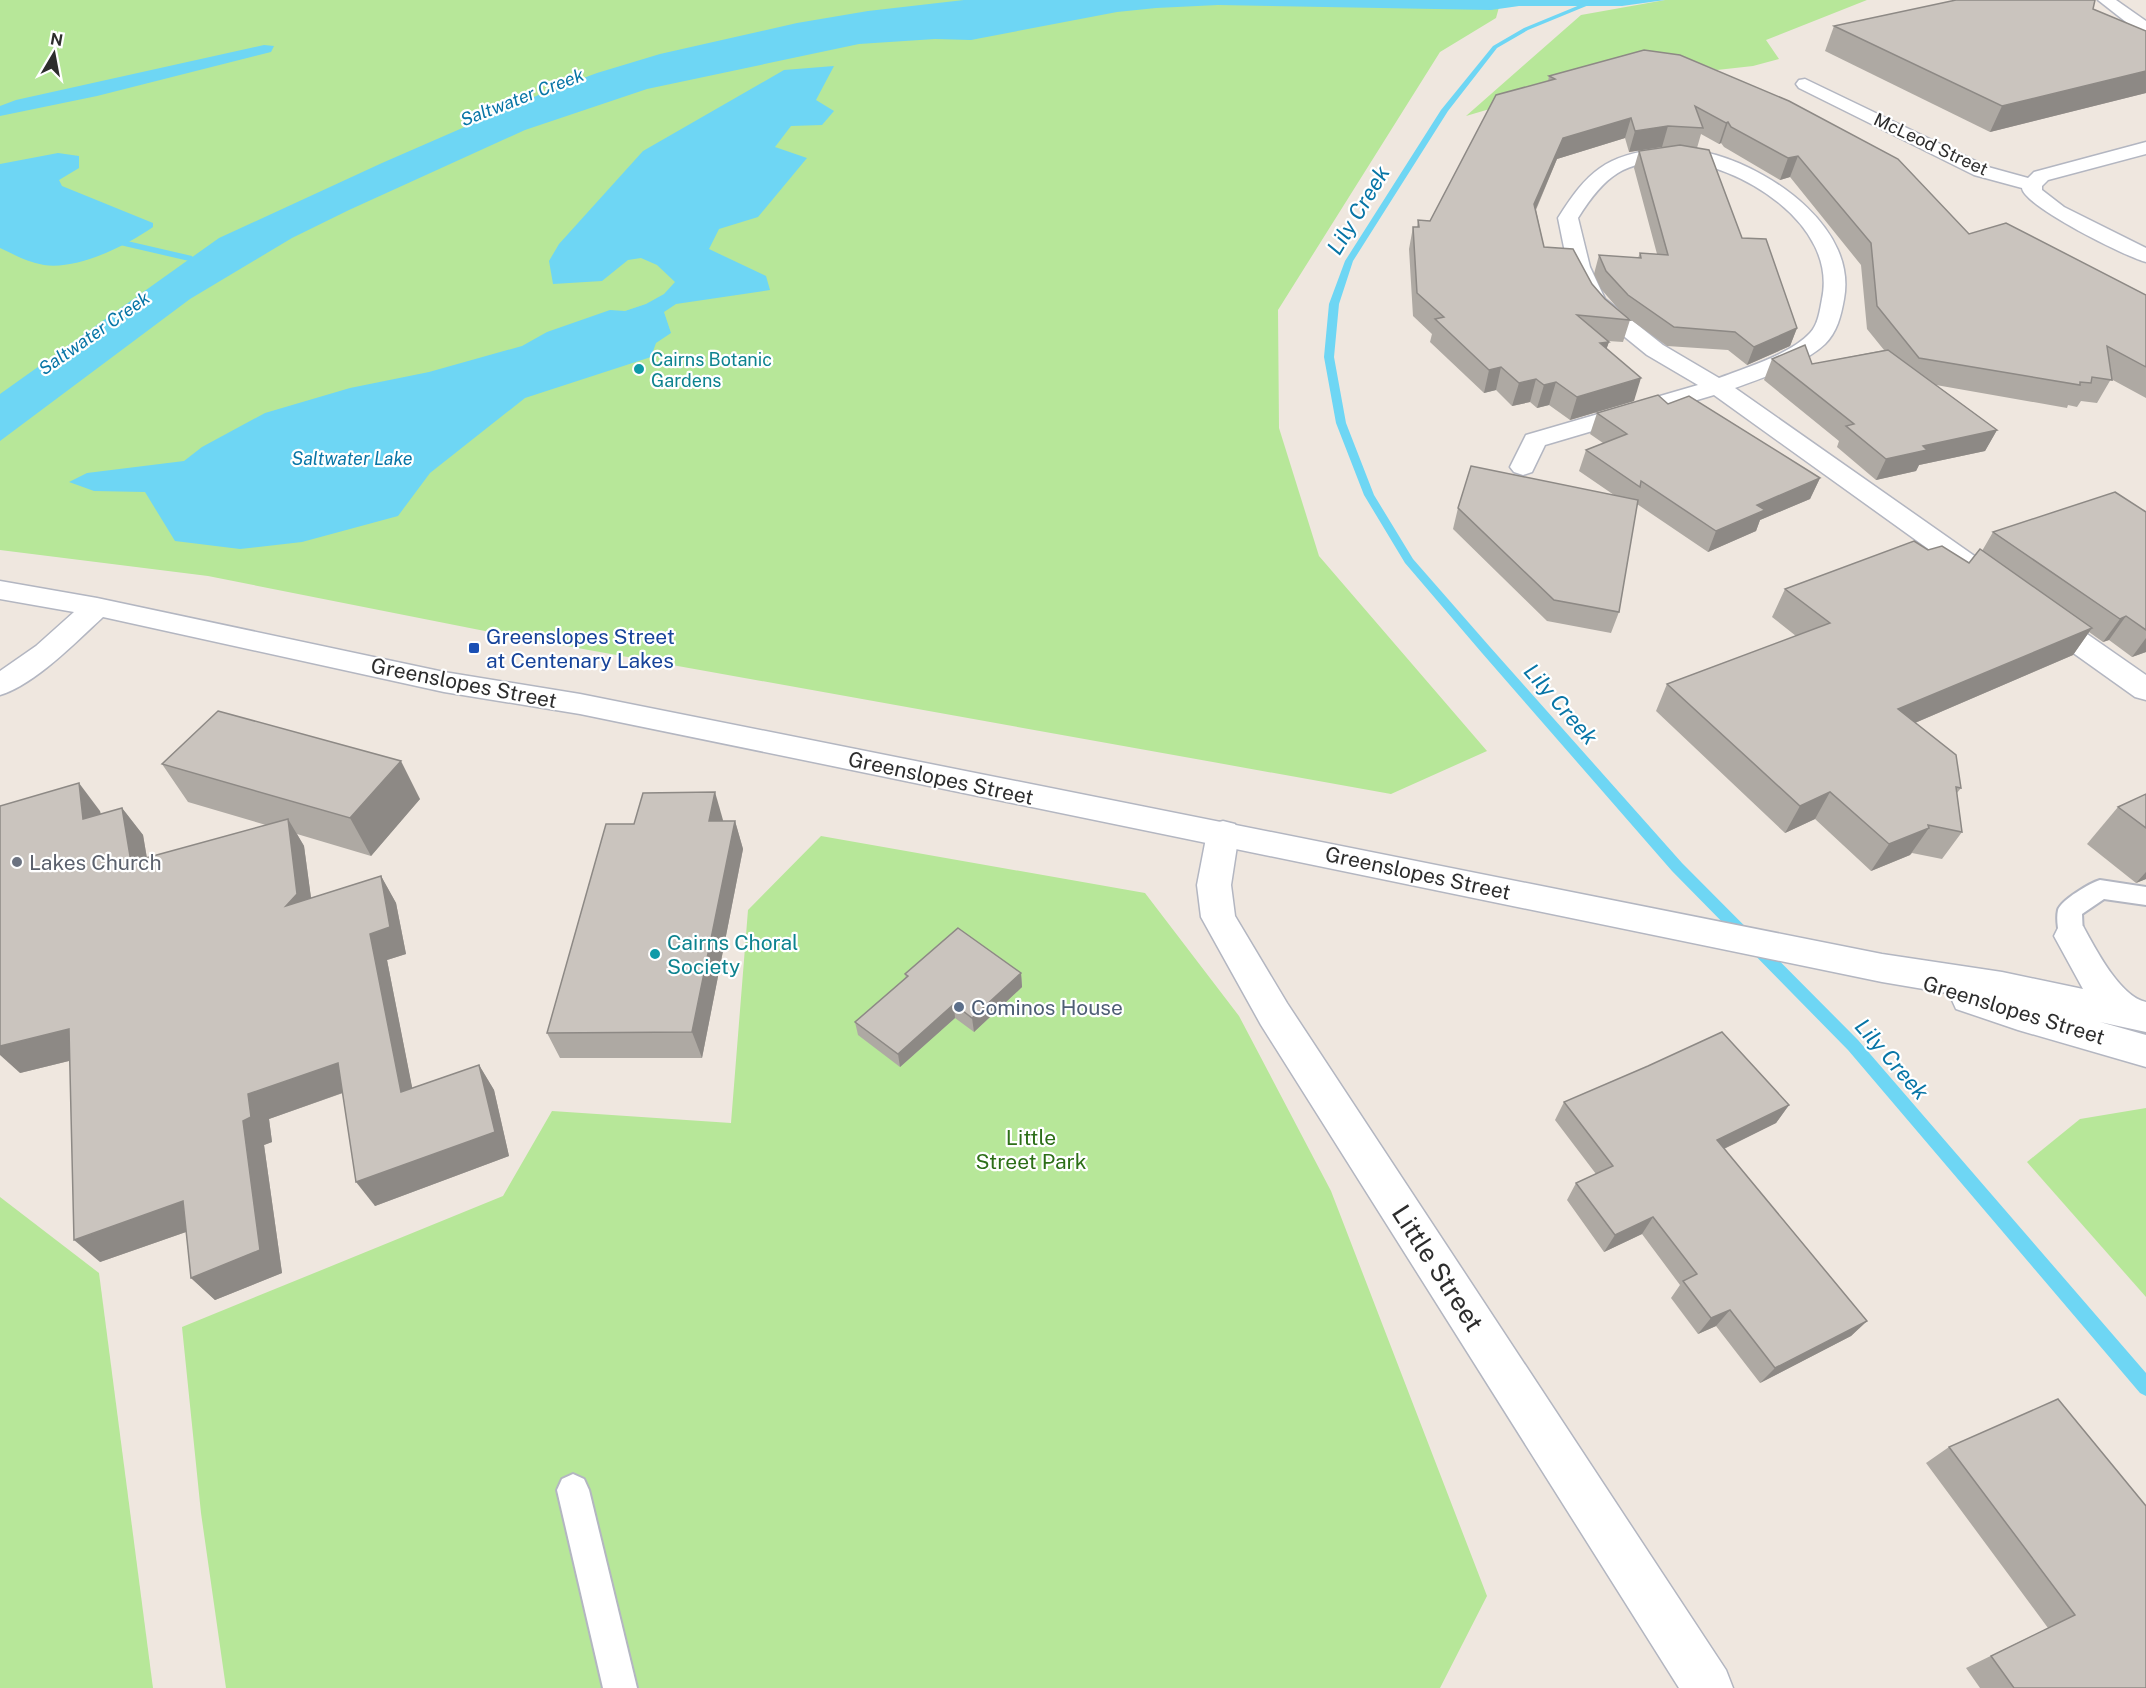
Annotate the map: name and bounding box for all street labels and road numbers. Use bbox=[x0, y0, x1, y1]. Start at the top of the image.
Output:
street label: McLeod Street bbox=[1871, 108, 1991, 180]
street label: Greenslopes Street bbox=[369, 653, 559, 713]
street label: Greenslopes Street bbox=[846, 746, 1036, 810]
street label: Greenslopes Street bbox=[1323, 841, 1513, 905]
street label: Greenslopes Street bbox=[1920, 970, 2108, 1050]
street label: Little Street bbox=[1386, 1199, 1490, 1337]

